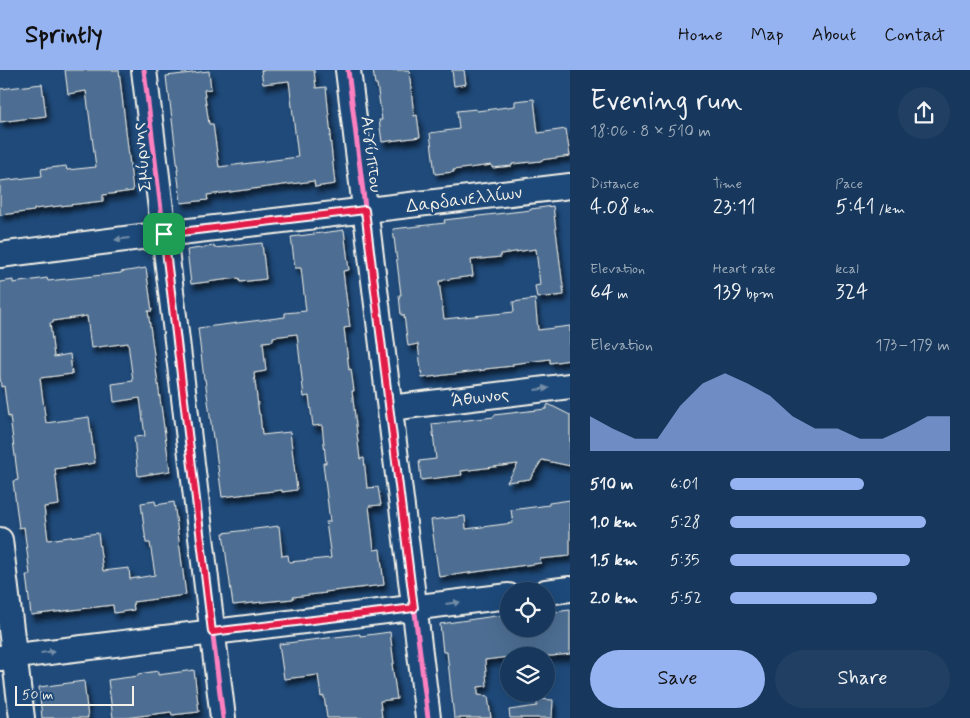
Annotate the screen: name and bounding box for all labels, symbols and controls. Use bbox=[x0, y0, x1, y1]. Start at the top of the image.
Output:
text: Sprintly bbox=[25, 20, 103, 51]
text: Home bbox=[678, 23, 723, 47]
text: Map bbox=[751, 23, 784, 47]
text: About bbox=[812, 23, 856, 47]
text: Contact bbox=[884, 23, 945, 47]
text: Evening run bbox=[590, 83, 743, 120]
button: share bbox=[898, 87, 950, 139]
street label: Αιγύπτου bbox=[354, 114, 388, 194]
street label: Σμύρνης bbox=[126, 121, 158, 193]
text: 18:06 · 8 × 510 m bbox=[590, 121, 711, 142]
text: Distance bbox=[590, 175, 639, 193]
text: Time bbox=[713, 175, 742, 193]
text: Pace bbox=[835, 175, 863, 193]
street label: Δαρδανελλίων bbox=[405, 181, 524, 219]
text: 4.08 bbox=[590, 193, 630, 221]
text: 23:11 bbox=[713, 193, 756, 221]
text: 5:41 bbox=[835, 193, 875, 221]
text: km bbox=[630, 200, 654, 218]
text: /km bbox=[875, 200, 905, 218]
pin bbox=[143, 213, 185, 255]
icon: arrive bbox=[150, 220, 178, 248]
one-way arrow bbox=[114, 236, 130, 244]
text: Elevation bbox=[590, 260, 645, 278]
text: Heart rate bbox=[713, 260, 776, 278]
text: kcal bbox=[835, 260, 859, 278]
text: 64 bbox=[590, 278, 614, 306]
text: 139 bbox=[713, 278, 742, 306]
text: 324 bbox=[835, 278, 868, 306]
text: m bbox=[614, 285, 628, 303]
text: bpm bbox=[742, 285, 774, 303]
text: Elevation bbox=[590, 335, 653, 356]
text: 173–179 m bbox=[875, 335, 950, 356]
street label: Άθωνος bbox=[450, 383, 511, 413]
one-way arrow bbox=[534, 385, 550, 393]
text: 510 m bbox=[590, 474, 633, 495]
text: 6:01 bbox=[670, 474, 698, 495]
text: 1.0 km bbox=[590, 512, 637, 533]
text: 5:28 bbox=[670, 512, 700, 533]
text: 1.5 km bbox=[590, 550, 638, 571]
text: 5:35 bbox=[670, 550, 700, 571]
map controls bbox=[500, 582, 555, 702]
button: locate bbox=[500, 582, 555, 637]
text: 2.0 km bbox=[590, 588, 638, 609]
text: 5:52 bbox=[670, 588, 702, 609]
one-way arrow bbox=[445, 599, 461, 607]
button: layers bbox=[500, 647, 555, 702]
one-way arrow bbox=[41, 648, 57, 656]
button: Save bbox=[590, 650, 765, 708]
button: Share bbox=[775, 650, 950, 708]
scale bar bbox=[15, 683, 134, 706]
text: 50 m bbox=[22, 686, 53, 704]

